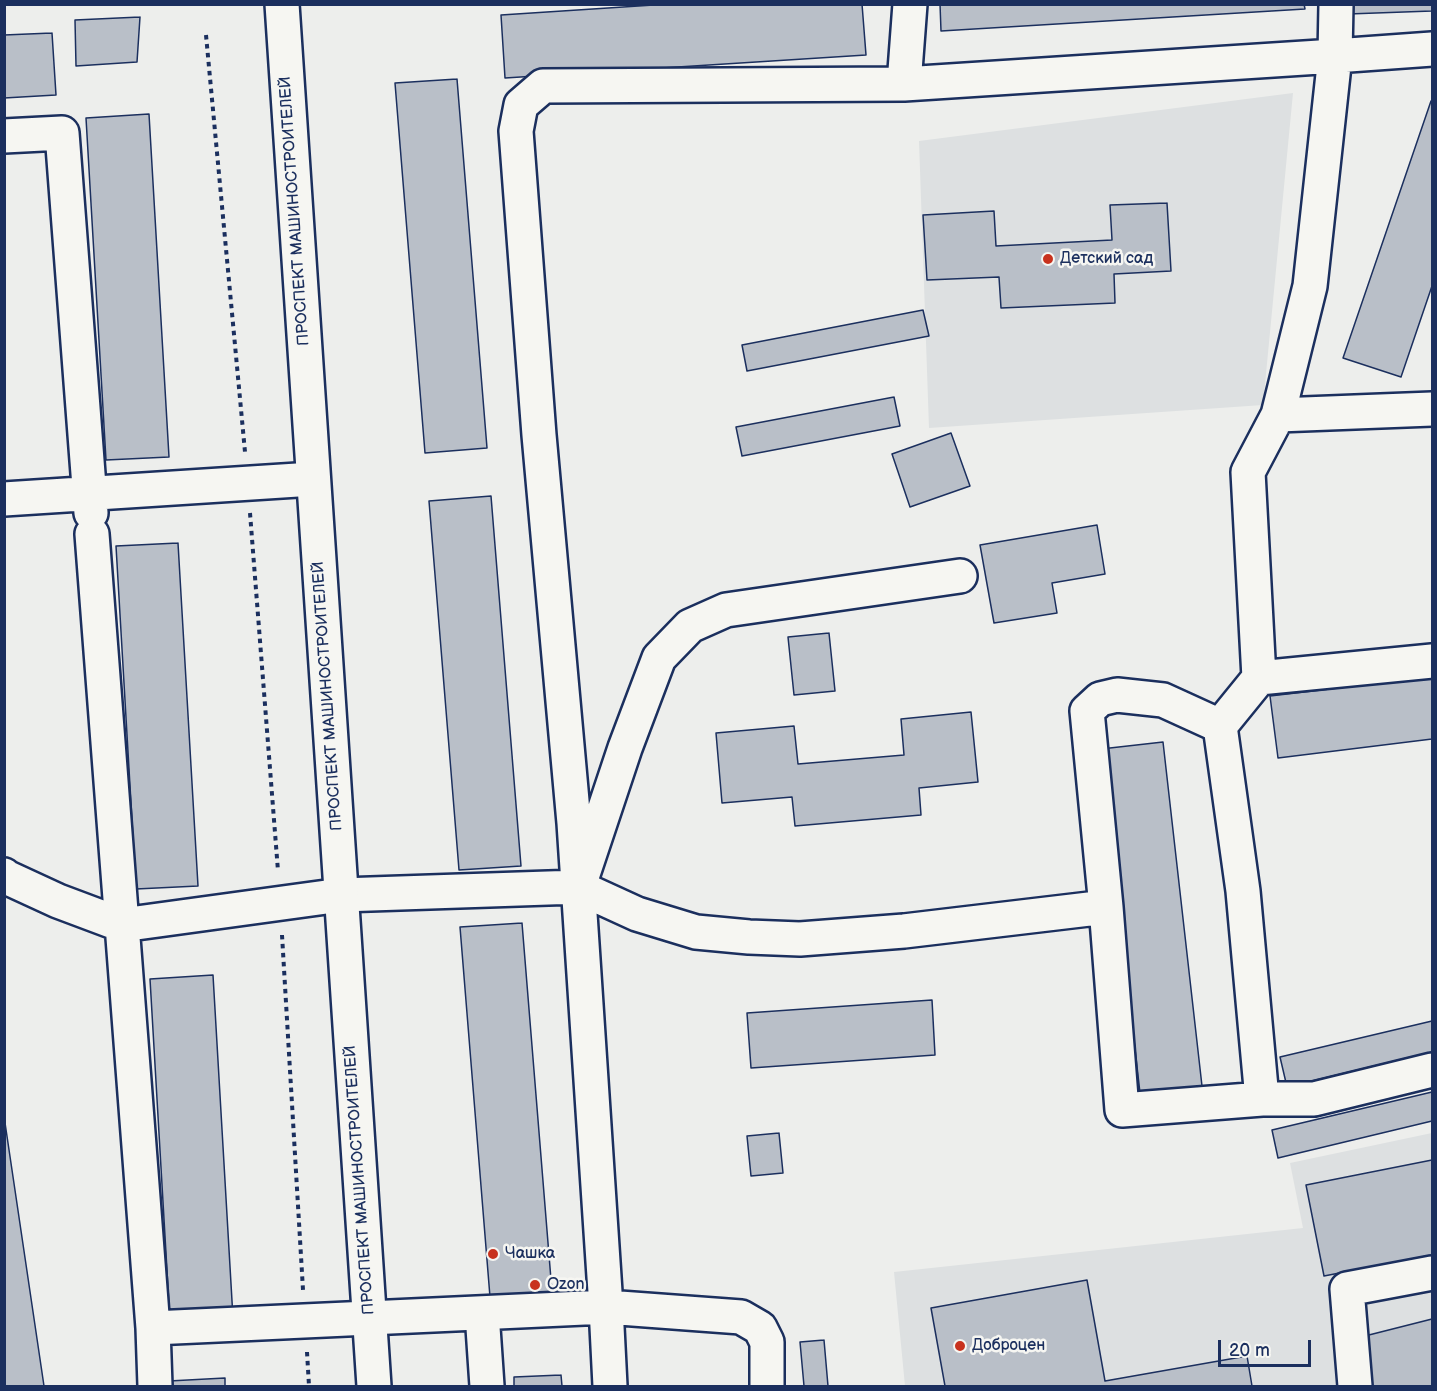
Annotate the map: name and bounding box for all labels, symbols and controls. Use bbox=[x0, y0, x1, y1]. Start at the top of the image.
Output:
street label: ПРОСПЕКТ МАШИНОСТРОИТЕЛЕЙ bbox=[276, 76, 314, 346]
place label: Детский сад bbox=[1060, 249, 1153, 269]
marker: Детский сад bbox=[1041, 252, 1055, 266]
street label: ПРОСПЕКТ МАШИНОСТРОИТЕЛЕЙ bbox=[309, 561, 347, 831]
street label: ПРОСПЕКТ МАШИНОСТРОИТЕЛЕЙ bbox=[341, 1045, 379, 1315]
place label: Чашка bbox=[505, 1244, 555, 1264]
marker: Чашка bbox=[486, 1247, 500, 1261]
place label: Ozon bbox=[547, 1275, 585, 1295]
marker: Ozon bbox=[528, 1278, 542, 1292]
scale bar bbox=[1221, 1328, 1314, 1366]
place label: Доброцен bbox=[972, 1336, 1045, 1356]
marker: Доброцен bbox=[953, 1339, 967, 1353]
text: 20 m bbox=[1229, 1340, 1270, 1361]

